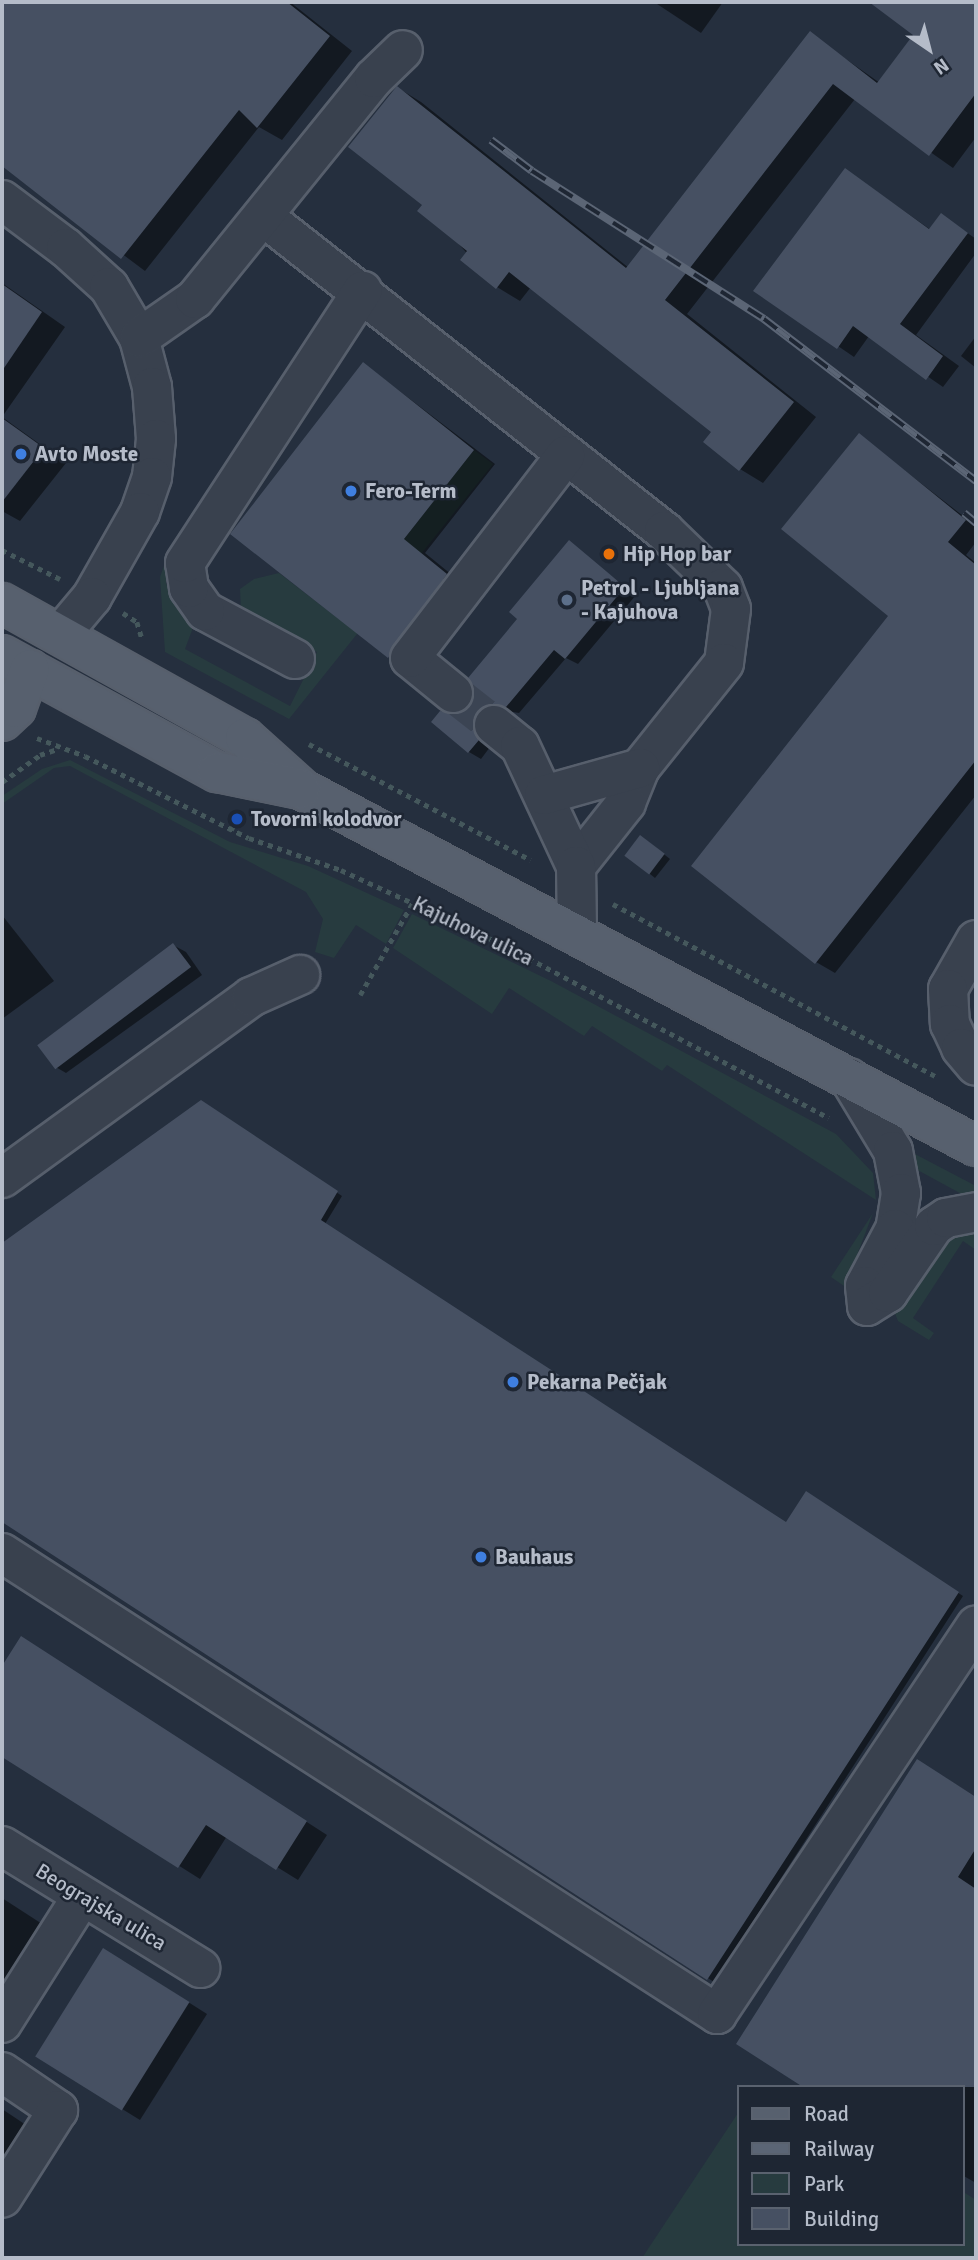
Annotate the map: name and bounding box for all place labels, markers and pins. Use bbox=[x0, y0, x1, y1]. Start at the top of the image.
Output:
place label: Avto Moste bbox=[35, 441, 138, 467]
marker: Avto Moste bbox=[13, 446, 29, 462]
place label: Fero-Term bbox=[365, 478, 457, 504]
marker: Fero-Term bbox=[343, 483, 359, 499]
place label: Hip Hop bar bbox=[623, 541, 731, 567]
marker: Hip Hop bar bbox=[601, 546, 617, 562]
place label: Petrol - Ljubljana - Kajuhova bbox=[581, 575, 739, 625]
marker: Petrol - Ljubljana - Kajuhova bbox=[559, 592, 575, 608]
place label: Tovorni kolodvor bbox=[251, 806, 402, 832]
marker: Tovorni kolodvor bbox=[229, 811, 245, 827]
place label: Pekarna Pečjak bbox=[527, 1369, 667, 1395]
marker: Pekarna Pečjak bbox=[505, 1374, 521, 1390]
place label: Bauhaus bbox=[495, 1544, 573, 1570]
marker: Bauhaus bbox=[473, 1549, 489, 1565]

